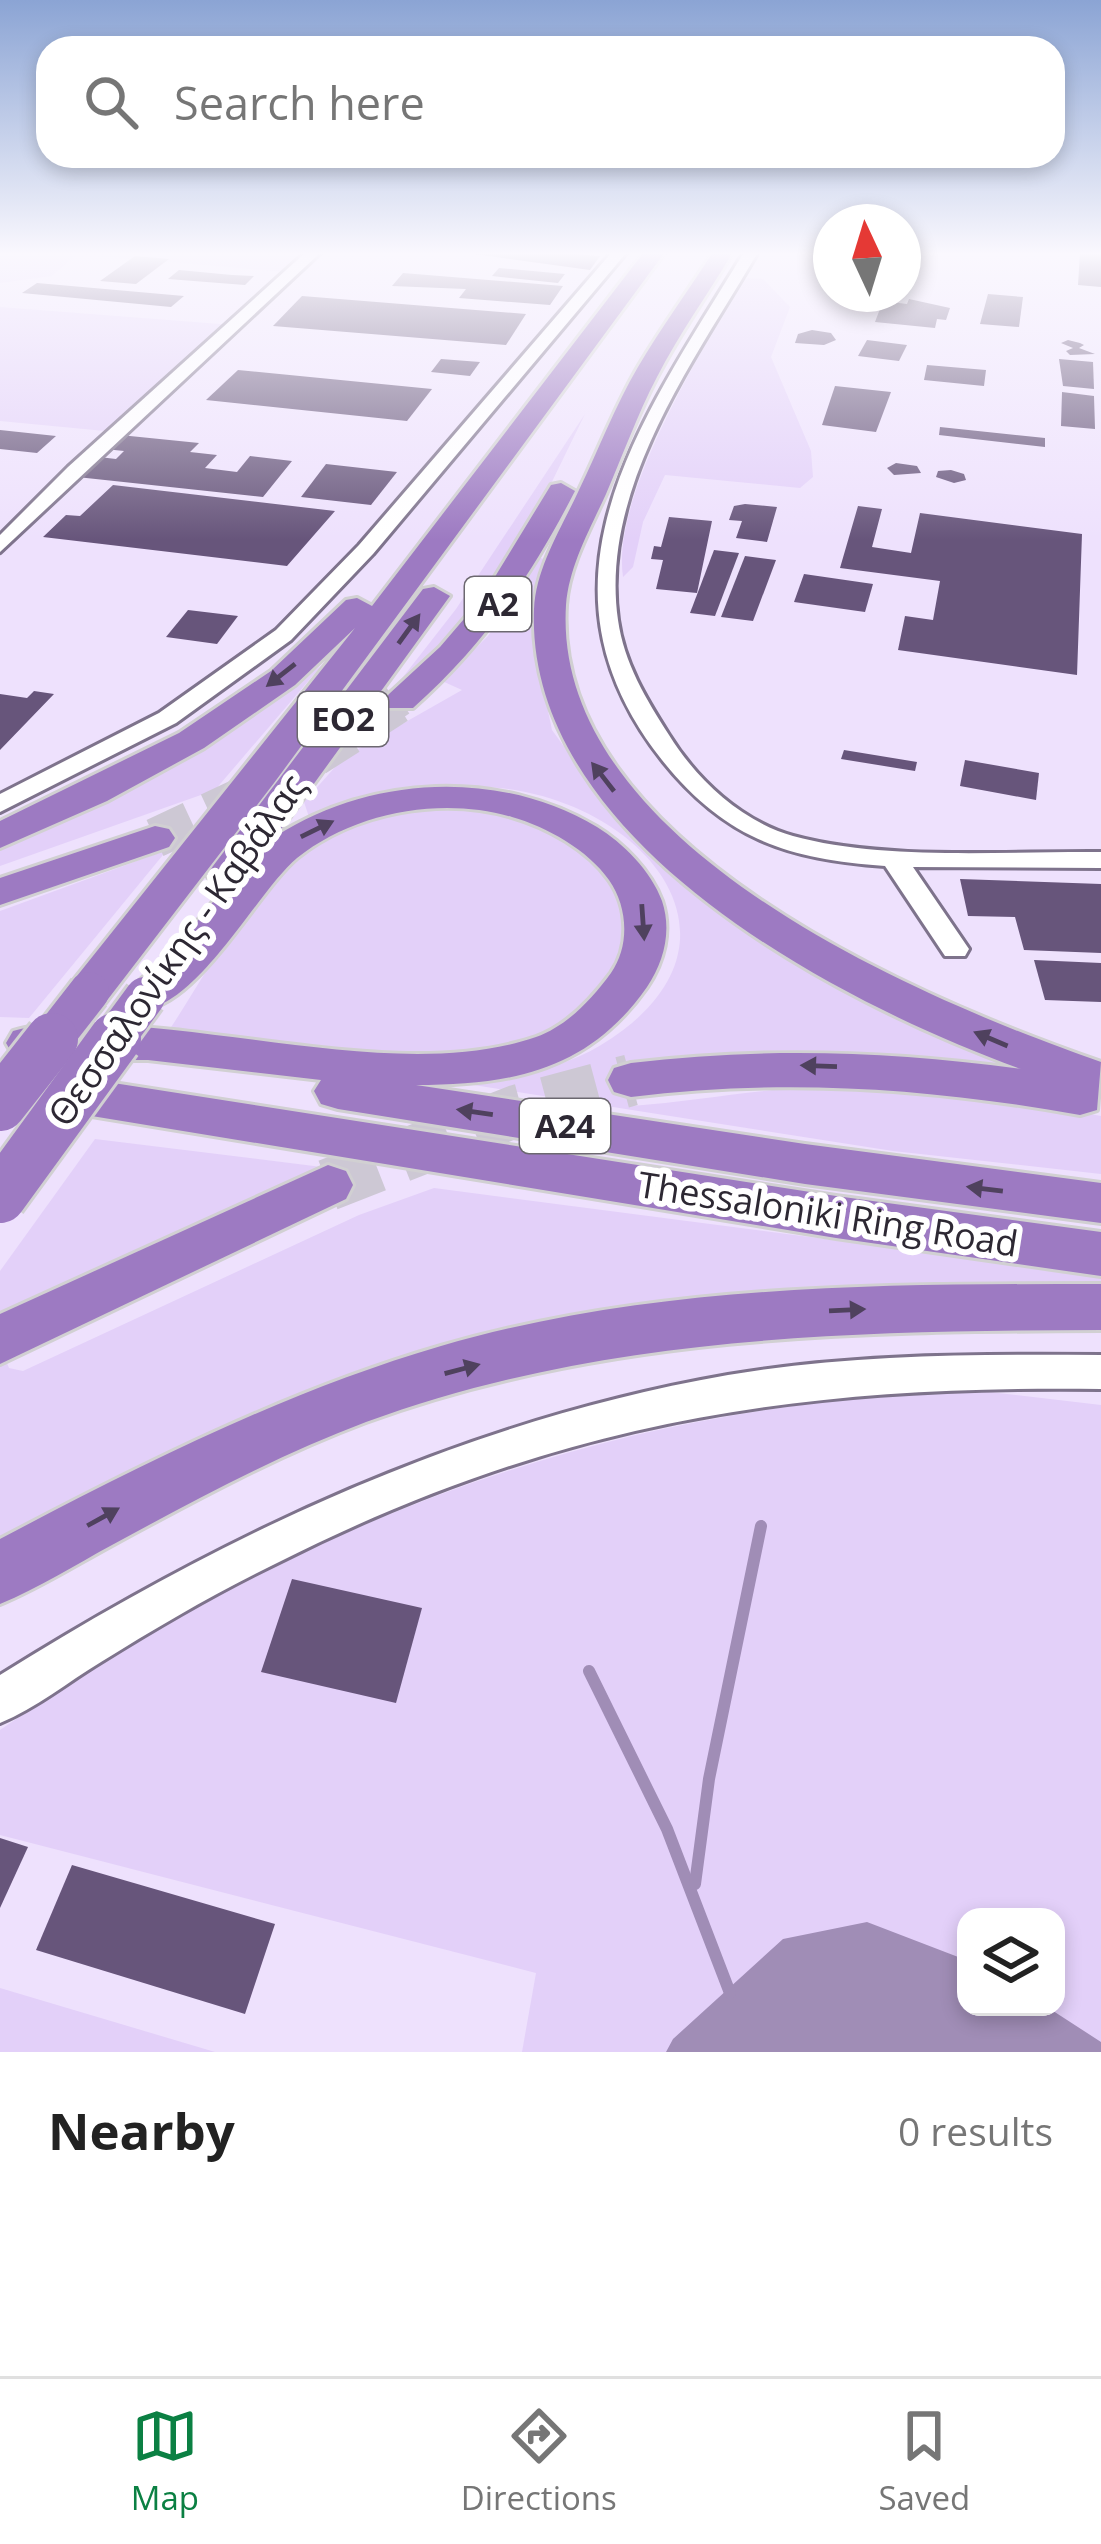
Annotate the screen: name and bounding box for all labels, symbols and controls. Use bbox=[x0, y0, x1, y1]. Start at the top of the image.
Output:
search box bbox=[36, 36, 1065, 168]
icon: search bbox=[78, 69, 144, 135]
text: Search here bbox=[174, 72, 425, 133]
north arrow bbox=[813, 204, 921, 312]
road number: Α2 bbox=[465, 577, 531, 631]
one-way arrow bbox=[396, 613, 420, 645]
one-way arrow bbox=[266, 662, 297, 687]
road number: ΕΟ2 bbox=[298, 692, 388, 746]
one-way arrow bbox=[591, 761, 616, 792]
street label: Θεσσαλονίκης - Καβάλας bbox=[36, 764, 317, 1136]
one-way arrow bbox=[300, 819, 335, 839]
one-way arrow bbox=[634, 903, 653, 941]
one-way arrow bbox=[973, 1029, 1009, 1048]
one-way arrow bbox=[799, 1057, 837, 1076]
road number: Α24 bbox=[520, 1099, 610, 1153]
one-way arrow bbox=[455, 1102, 493, 1120]
street label: Thessaloniki Ring Road bbox=[635, 1159, 1021, 1268]
one-way arrow bbox=[966, 1180, 1003, 1199]
one-way arrow bbox=[829, 1300, 867, 1319]
one-way arrow bbox=[444, 1359, 481, 1378]
one-way arrow bbox=[85, 1507, 120, 1528]
map controls bbox=[957, 1908, 1065, 2016]
button: layers bbox=[957, 1908, 1065, 2016]
text: Nearby bbox=[48, 2095, 235, 2165]
text: 0 results bbox=[898, 2104, 1053, 2157]
tab: Map bbox=[131, 2403, 199, 2520]
tab: Directions bbox=[461, 2403, 617, 2520]
tab: Saved bbox=[878, 2403, 970, 2520]

